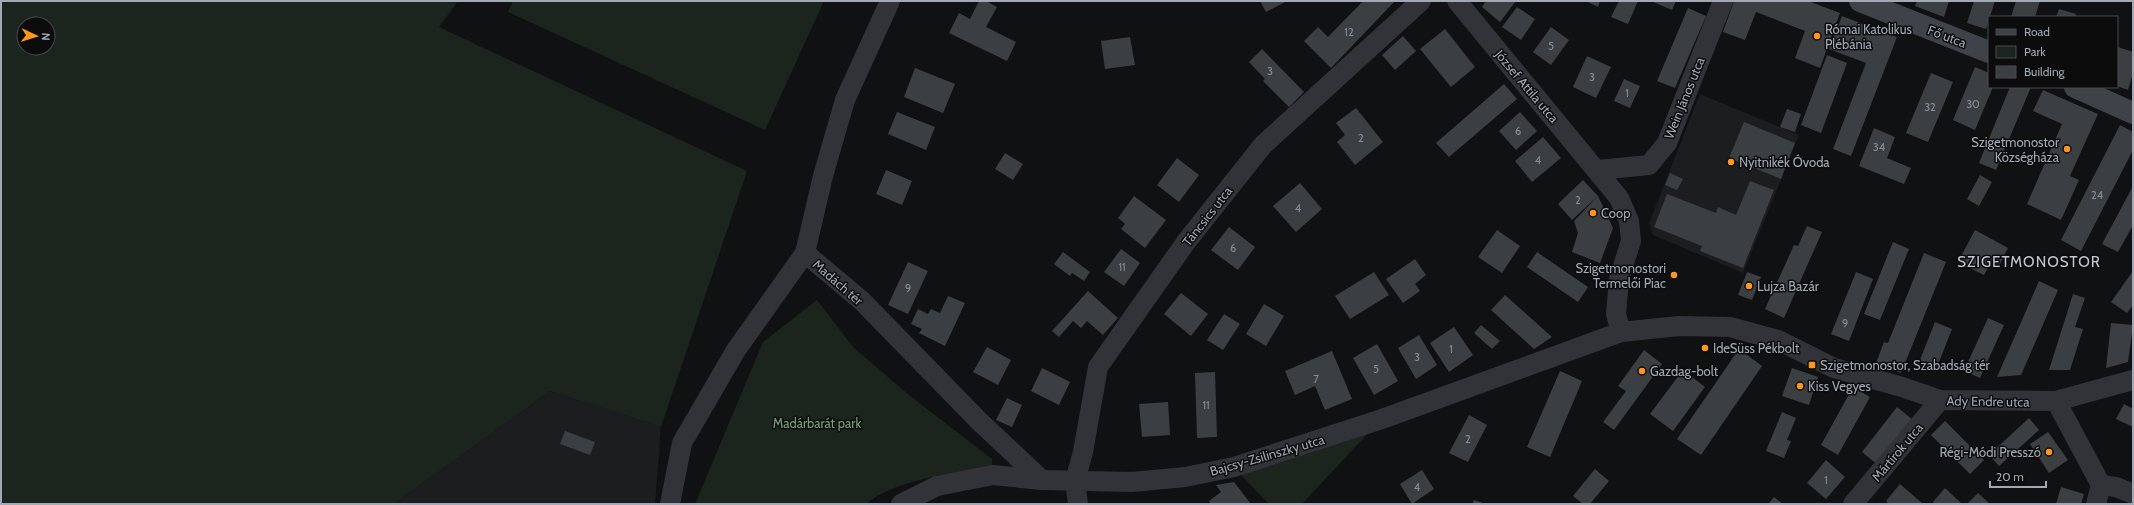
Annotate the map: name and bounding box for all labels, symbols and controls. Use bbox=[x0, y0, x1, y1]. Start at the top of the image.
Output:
north arrow bbox=[16, 16, 56, 56]
legend bbox=[1988, 16, 2118, 88]
place label: Római Katolikus Plébánia bbox=[1825, 21, 1912, 52]
street label: Fő utca bbox=[1925, 21, 1969, 51]
text: Road bbox=[2024, 24, 2050, 39]
house number: 12 bbox=[1344, 25, 1354, 39]
marker: Római Katolikus Plébánia bbox=[1812, 31, 1822, 41]
text: N bbox=[39, 32, 53, 41]
house number: 5 bbox=[1548, 39, 1554, 53]
text: Park bbox=[2024, 44, 2046, 59]
street label: József Attila utca bbox=[1491, 46, 1563, 126]
street label: Wein János utca bbox=[1660, 54, 1708, 141]
house number: 3 bbox=[1267, 64, 1273, 78]
text: Building bbox=[2024, 64, 2066, 79]
house number: 3 bbox=[1589, 70, 1595, 84]
house number: 1 bbox=[1625, 86, 1629, 100]
house number: 30 bbox=[1966, 97, 1980, 111]
house number: 32 bbox=[1924, 100, 1936, 114]
house number: 6 bbox=[1515, 124, 1521, 138]
house number: 2 bbox=[1358, 131, 1364, 145]
place label: Szigetmonostor Községháza bbox=[1971, 134, 2060, 165]
house number: 34 bbox=[1873, 140, 1886, 154]
marker: Szigetmonostor Községháza bbox=[2062, 144, 2072, 154]
house number: 4 bbox=[1535, 153, 1542, 167]
place label: Nyitnikék Óvoda bbox=[1739, 154, 1830, 170]
marker: Nyitnikék Óvoda bbox=[1726, 157, 1736, 167]
street label: Táncsics utca bbox=[1179, 182, 1236, 249]
house number: 24 bbox=[2091, 188, 2104, 202]
house number: 2 bbox=[1575, 193, 1581, 207]
house number: 4 bbox=[1295, 201, 1302, 215]
place label: Coop bbox=[1601, 205, 1630, 221]
marker: Coop bbox=[1588, 208, 1598, 218]
house number: 6 bbox=[1230, 241, 1236, 255]
district label: SZIGETMONOSTOR bbox=[1957, 253, 2101, 271]
street label: Madách tér bbox=[810, 256, 867, 309]
house number: 11 bbox=[1118, 260, 1126, 274]
place label: Szigetmonostori Termelői Piac bbox=[1575, 260, 1666, 291]
marker: Szigetmonostori Termelői Piac bbox=[1669, 270, 1679, 280]
place label: Lujza Bazár bbox=[1757, 278, 1820, 295]
house number: 9 bbox=[905, 281, 911, 295]
marker: Lujza Bazár bbox=[1744, 281, 1754, 291]
house number: 9 bbox=[1842, 316, 1848, 330]
place label: IdeSüss Pékbolt bbox=[1713, 340, 1800, 356]
house number: 1 bbox=[1449, 342, 1453, 356]
marker: IdeSüss Pékbolt bbox=[1700, 343, 1710, 353]
house number: 3 bbox=[1414, 350, 1420, 364]
place label: Szigetmonostor, Szabadság tér bbox=[1820, 357, 1991, 373]
marker: Szigetmonostor, Szabadság tér bbox=[1807, 360, 1817, 370]
house number: 5 bbox=[1373, 362, 1379, 376]
place label: Gazdag-bolt bbox=[1650, 363, 1719, 379]
marker: Gazdag-bolt bbox=[1637, 366, 1647, 376]
house number: 7 bbox=[1313, 372, 1319, 386]
place label: Kiss Vegyes bbox=[1808, 378, 1871, 394]
marker: Kiss Vegyes bbox=[1795, 381, 1805, 391]
street label: Ady Endre utca bbox=[1946, 392, 2030, 410]
house number: 11 bbox=[1202, 398, 1210, 412]
park label: Madárbarát park bbox=[773, 415, 861, 431]
street label: Mártírok utca bbox=[1868, 419, 1926, 484]
street label: Bajcsy-Zsilinszky utca bbox=[1208, 431, 1327, 480]
house number: 2 bbox=[1465, 432, 1471, 446]
place label: Régi-Módi Presszó bbox=[1939, 444, 2041, 460]
marker: Régi-Módi Presszó bbox=[2044, 447, 2054, 457]
scale bar bbox=[1990, 463, 2046, 489]
text: 20 m bbox=[1996, 469, 2024, 484]
house number: 1 bbox=[1824, 473, 1828, 487]
house number: 4 bbox=[1414, 480, 1421, 494]

